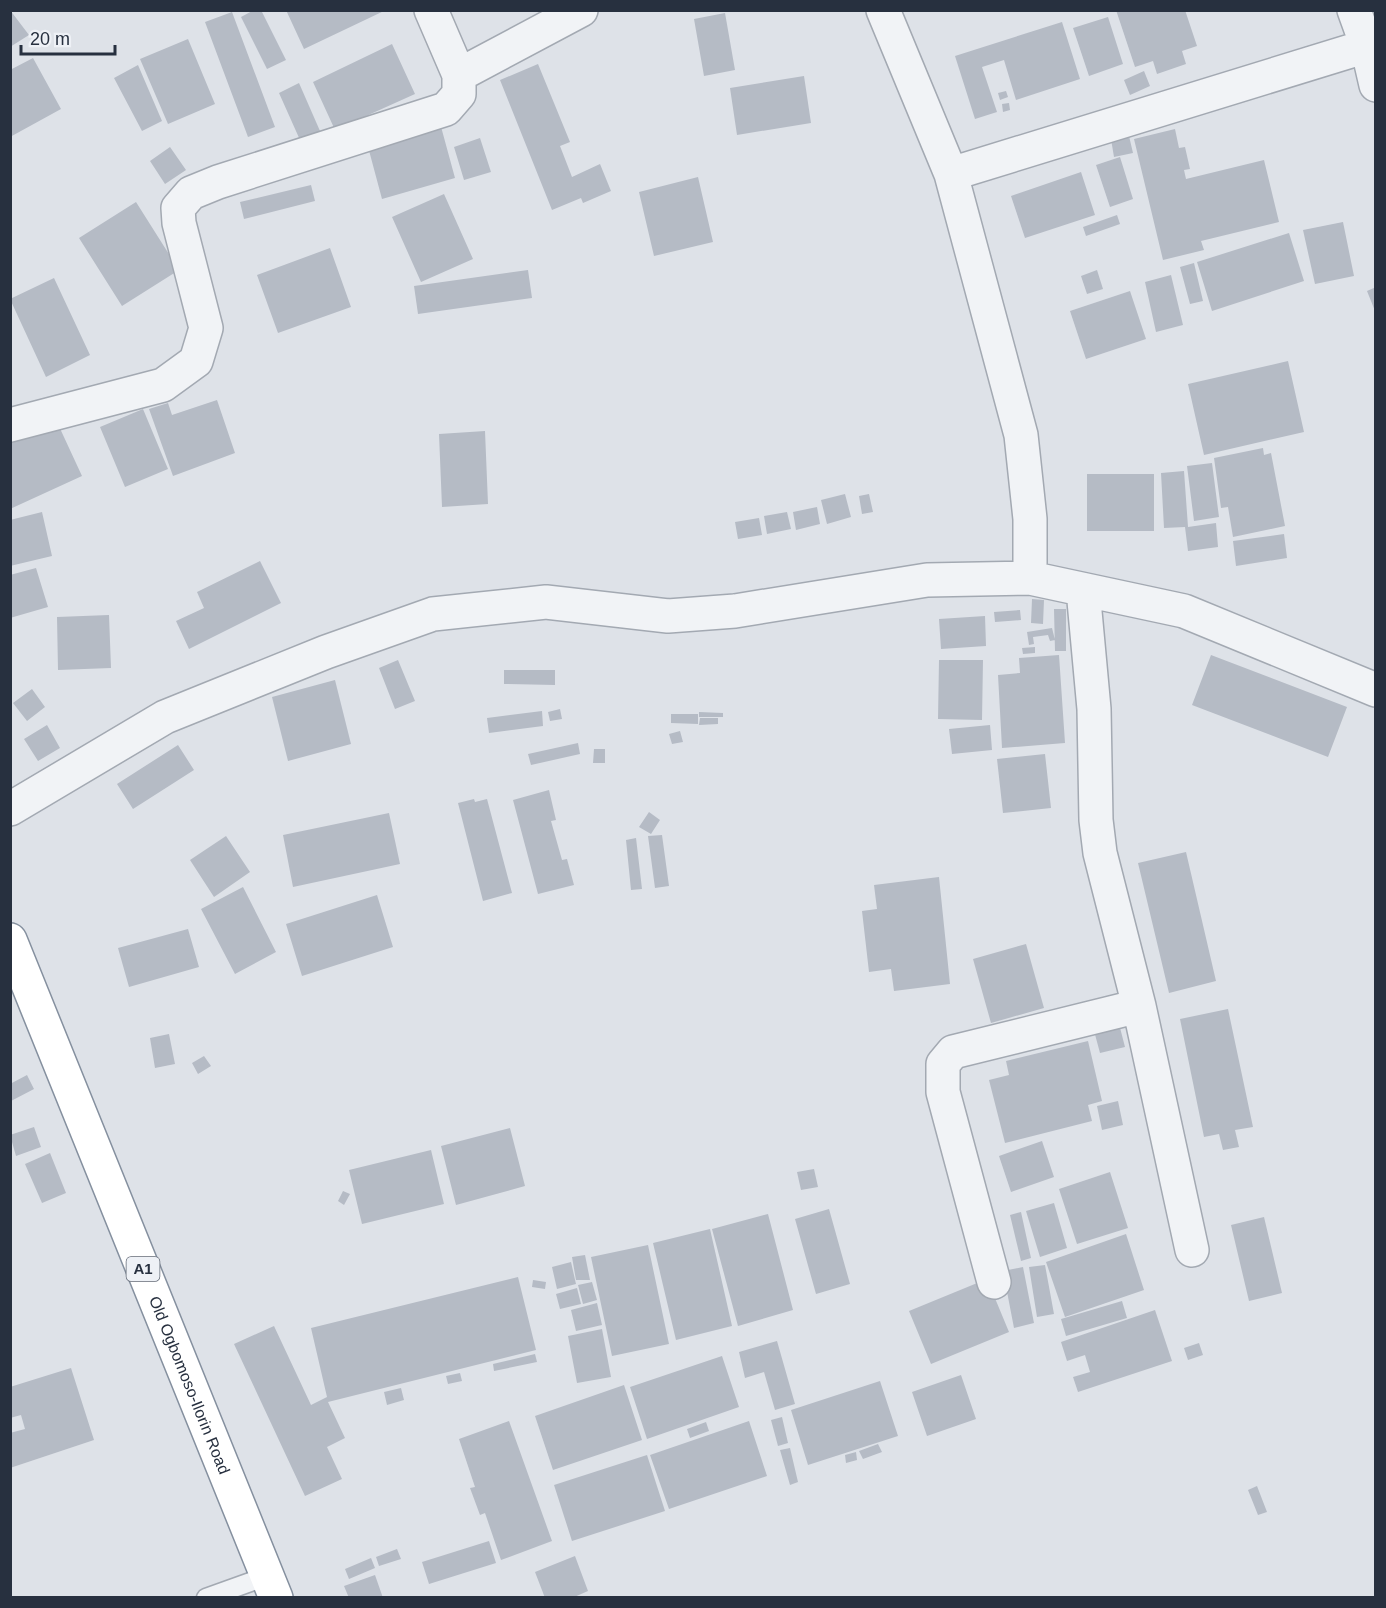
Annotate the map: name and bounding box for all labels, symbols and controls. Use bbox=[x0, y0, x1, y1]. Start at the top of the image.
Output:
scale bar bbox=[21, 18, 116, 56]
text: 20 m bbox=[30, 29, 70, 49]
road number: A1 bbox=[126, 1257, 160, 1281]
street label: Old Ogbomoso-Ilorin Road bbox=[146, 1294, 233, 1477]

